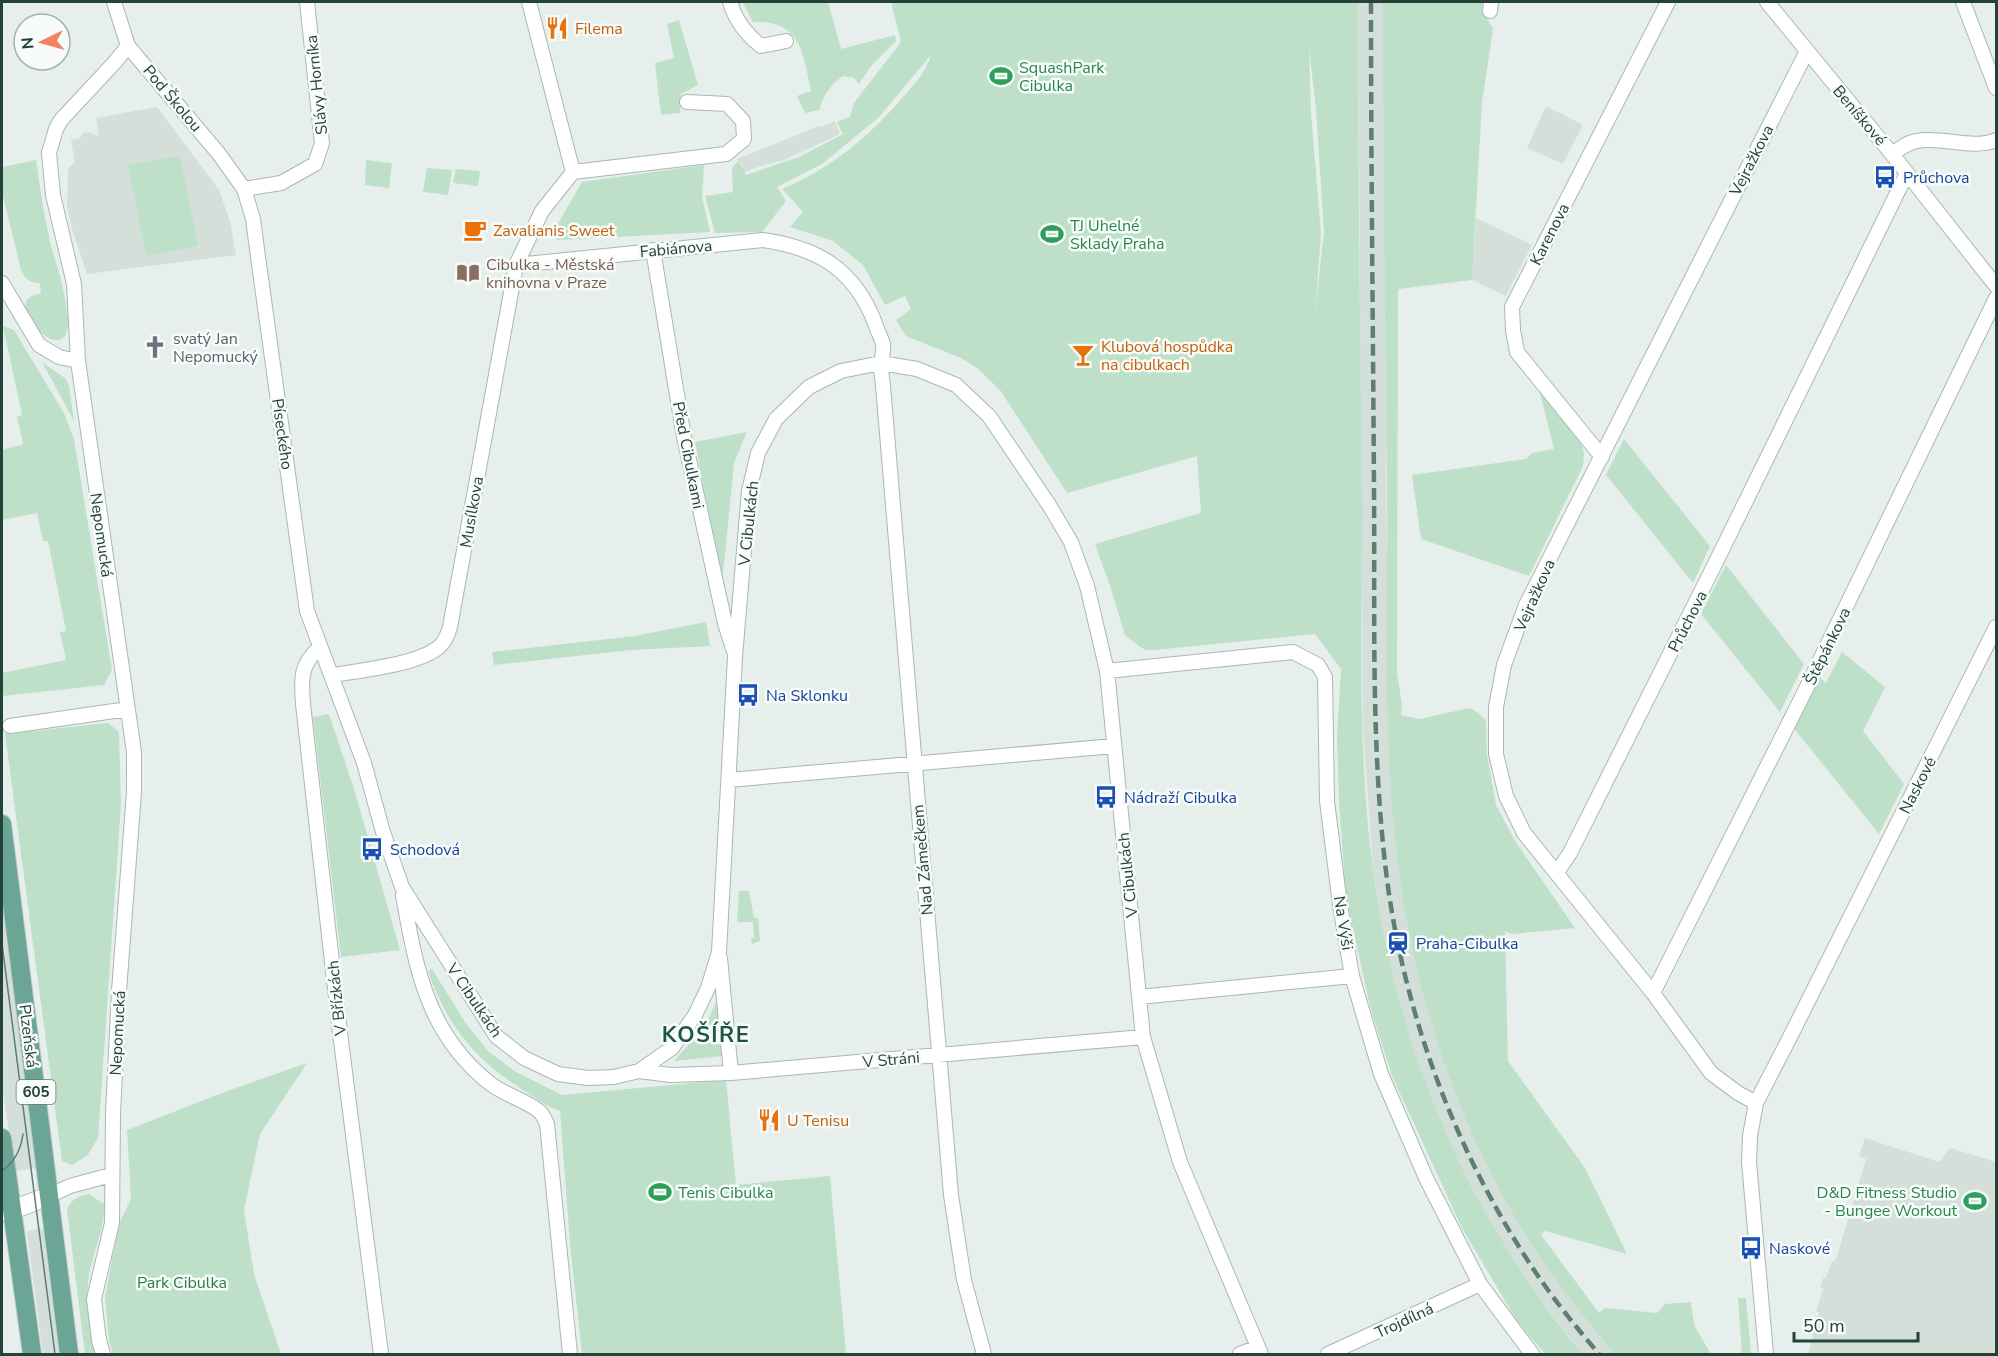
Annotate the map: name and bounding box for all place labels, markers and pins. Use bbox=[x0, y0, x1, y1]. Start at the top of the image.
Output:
restaurant icon: Filema bbox=[544, 15, 570, 41]
place label: Filema bbox=[575, 18, 623, 40]
place label: SquashPark Cibulka bbox=[1019, 57, 1105, 97]
sports icon: SquashPark Cibulka bbox=[988, 63, 1014, 89]
bus stop icon: Průchova bbox=[1872, 164, 1898, 190]
place label: Průchova bbox=[1903, 167, 1970, 189]
place label: TJ Uhelné Sklady Praha bbox=[1070, 215, 1164, 255]
cafe icon: Zavalianis Sweet bbox=[462, 217, 488, 243]
place label: Zavalianis Sweet bbox=[493, 220, 615, 242]
sports icon: TJ Uhelné Sklady Praha bbox=[1039, 221, 1065, 247]
place label: Cibulka - Městská knihovna v Praze bbox=[486, 254, 614, 294]
library icon: Cibulka - Městská knihovna v Praze bbox=[455, 260, 481, 286]
place label: svatý Jan Nepomucký bbox=[173, 328, 258, 368]
church icon: svatý Jan Nepomucký bbox=[142, 334, 168, 360]
place label: Klubová hospůdka na cibulkach bbox=[1101, 336, 1233, 376]
bar icon: Klubová hospůdka na cibulkach bbox=[1070, 342, 1096, 368]
bus stop icon: Na Sklonku bbox=[735, 682, 761, 708]
place label: Na Sklonku bbox=[766, 685, 848, 707]
bus stop icon: Nádraží Cibulka bbox=[1093, 784, 1119, 810]
place label: Nádraží Cibulka bbox=[1124, 787, 1237, 809]
bus stop icon: Schodová bbox=[359, 836, 385, 862]
place label: Schodová bbox=[390, 839, 460, 861]
station icon: Praha-Cibulka bbox=[1385, 930, 1411, 956]
place label: Praha-Cibulka bbox=[1416, 933, 1518, 955]
restaurant icon: U Tenisu bbox=[756, 1107, 782, 1133]
place label: U Tenisu bbox=[787, 1110, 849, 1132]
sports icon: Tenis Cibulka bbox=[647, 1179, 673, 1205]
place label: Tenis Cibulka bbox=[678, 1182, 773, 1204]
place label: D&D Fitness Studio - Bungee Workout bbox=[1817, 1182, 1957, 1222]
sports icon: D&D Fitness Studio - Bungee Workout bbox=[1962, 1188, 1988, 1214]
bus stop icon: Naskové bbox=[1738, 1235, 1764, 1261]
place label: Naskové bbox=[1769, 1238, 1830, 1260]

